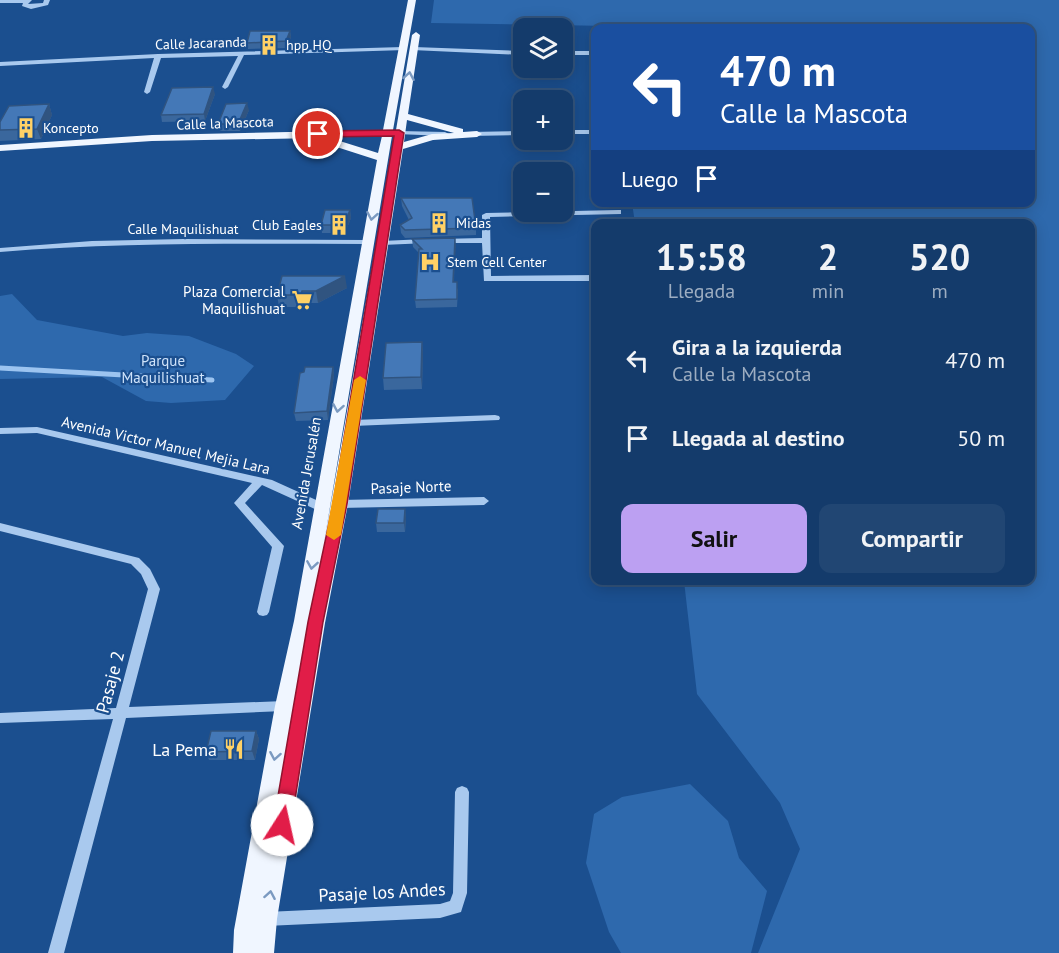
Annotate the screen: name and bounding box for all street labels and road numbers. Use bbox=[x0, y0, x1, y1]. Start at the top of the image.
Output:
street label: Calle Jacaranda bbox=[155, 32, 247, 54]
street label: Calle la Mascota bbox=[176, 112, 274, 134]
street label: Calle Maquilishuat bbox=[127, 220, 239, 238]
street label: Avenida Victor Manuel Mejia Lara bbox=[60, 412, 272, 478]
street label: Avenida Jerusalén bbox=[287, 415, 325, 531]
street label: Pasaje Norte bbox=[370, 476, 452, 498]
street label: Pasaje 2 bbox=[91, 648, 129, 716]
street label: Pasaje los Andes bbox=[318, 877, 446, 907]

